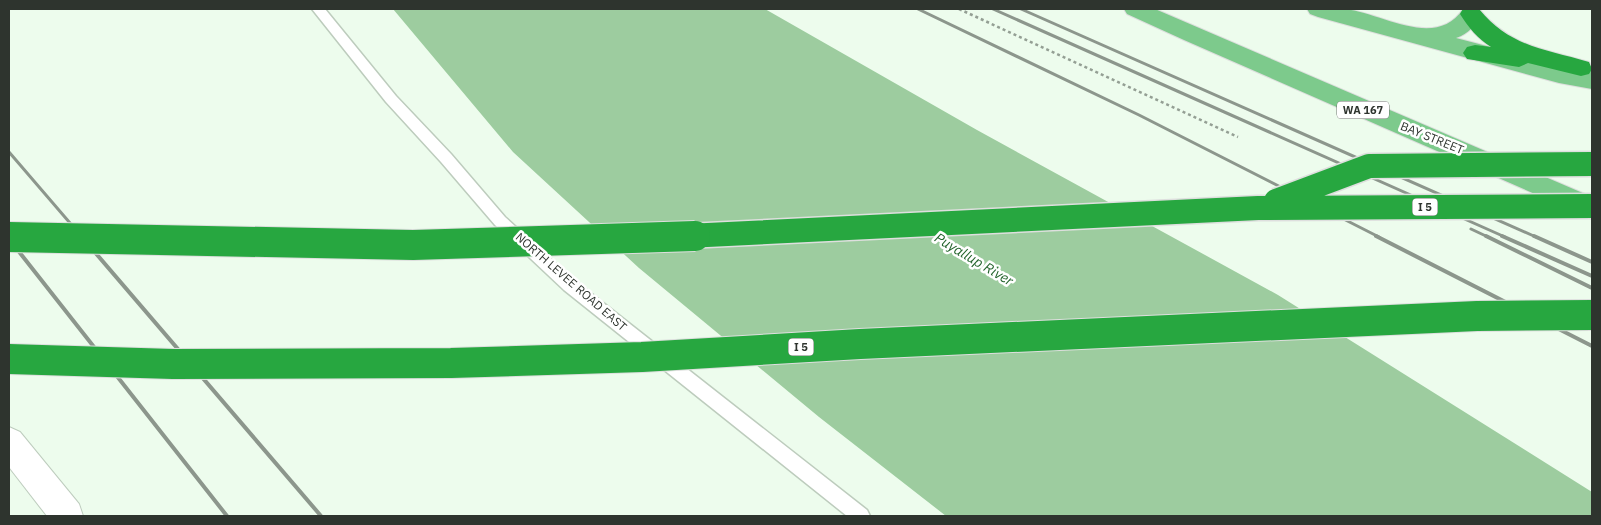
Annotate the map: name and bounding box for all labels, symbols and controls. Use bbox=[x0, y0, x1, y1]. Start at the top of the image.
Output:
road number: WA 167 bbox=[1337, 102, 1389, 118]
street label: BAY STREET bbox=[1398, 118, 1466, 157]
road number: I 5 bbox=[1412, 198, 1438, 216]
water label: Puyallup River bbox=[931, 228, 1017, 290]
street label: NORTH LEVEE ROAD EAST bbox=[513, 229, 630, 334]
road number: I 5 bbox=[788, 338, 814, 356]

